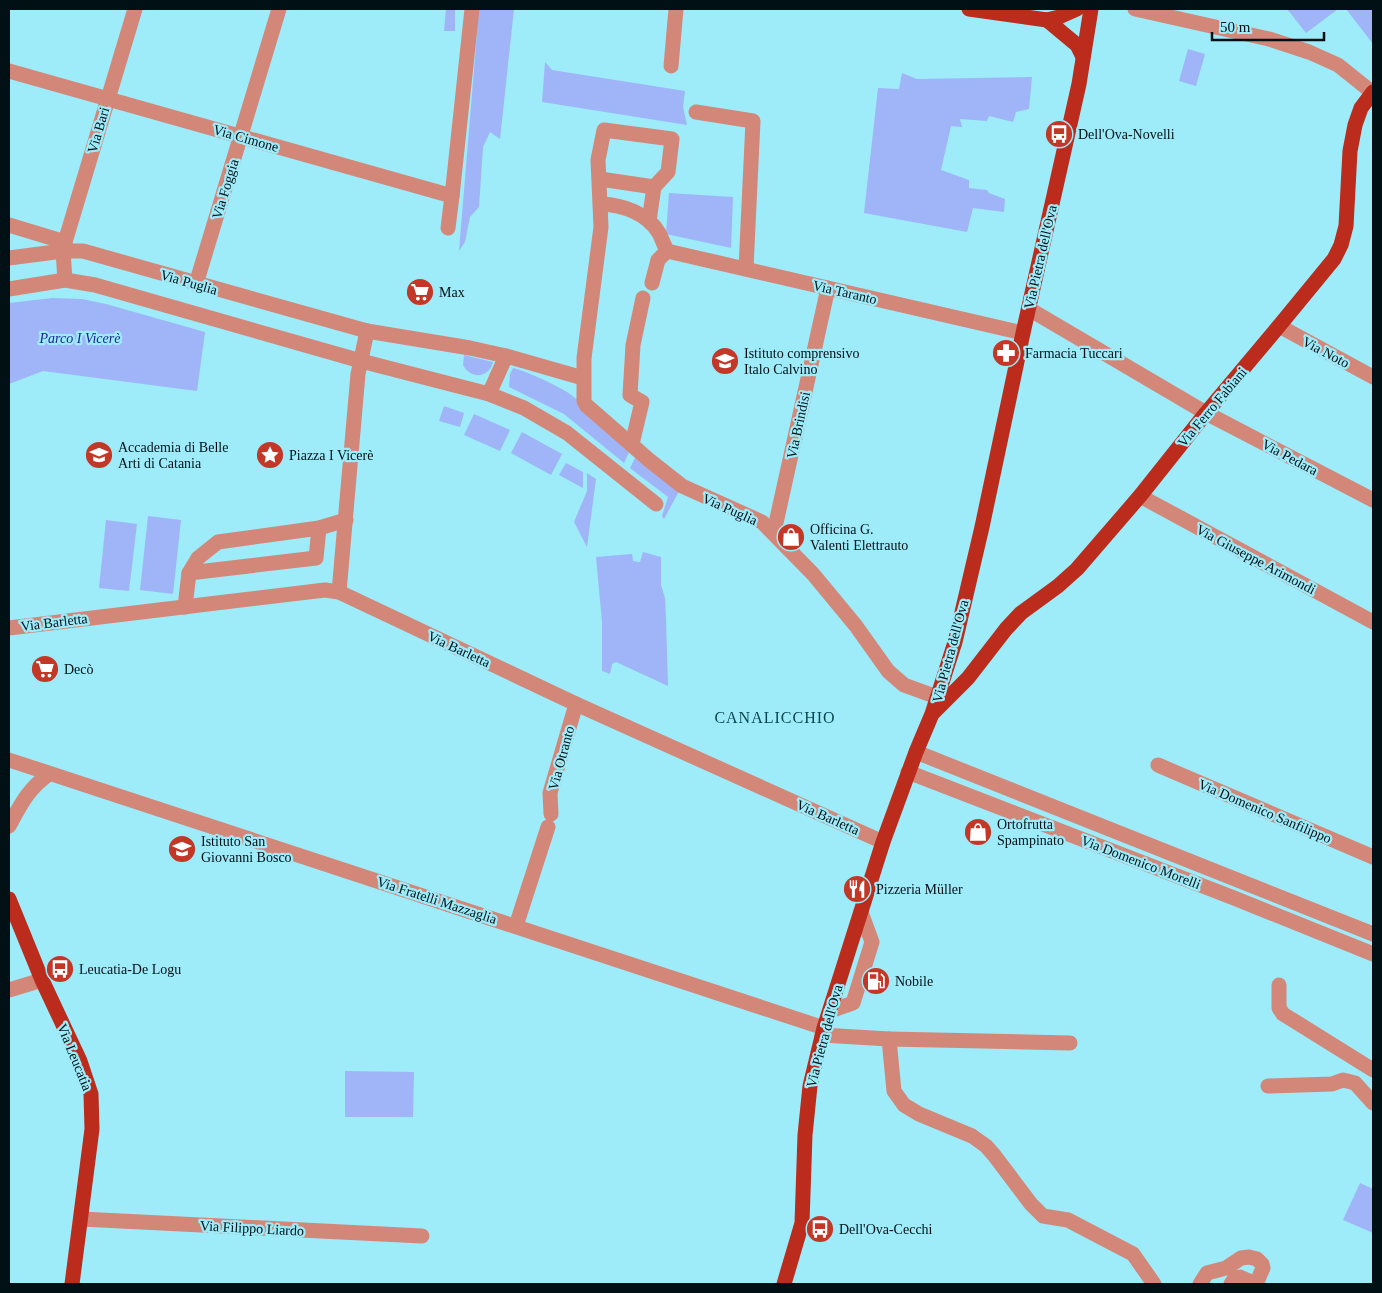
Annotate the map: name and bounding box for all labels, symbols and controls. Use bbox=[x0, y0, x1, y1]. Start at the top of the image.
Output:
scale bar bbox=[1212, 10, 1324, 42]
text: 50 m bbox=[1220, 19, 1251, 35]
street label: Via Bari bbox=[85, 105, 112, 155]
bus stop icon: Dell'Ova-Novelli bbox=[1044, 119, 1074, 149]
street label: Via Cimone bbox=[211, 122, 280, 155]
place label: Dell'Ova-Novelli bbox=[1078, 127, 1175, 142]
street label: Via Foggia bbox=[209, 157, 242, 221]
street label: Via Pietra dell'Ova bbox=[1021, 203, 1060, 310]
street label: Via Puglia bbox=[159, 267, 220, 298]
supermarket icon: Max bbox=[405, 277, 435, 307]
street label: Via Taranto bbox=[811, 278, 878, 307]
place label: Max bbox=[439, 285, 465, 300]
park label: Parco I Vicerè bbox=[39, 331, 120, 346]
street label: Via Noto bbox=[1300, 334, 1352, 371]
pharmacy icon: Farmacia Tuccari bbox=[991, 338, 1021, 368]
school or university icon: Istituto comprensivo Italo Calvino bbox=[710, 346, 740, 376]
place label: Istituto comprensivo Italo Calvino bbox=[744, 346, 860, 377]
place label: Farmacia Tuccari bbox=[1025, 346, 1123, 361]
street label: Via Ferro Fabiani bbox=[1175, 365, 1250, 450]
street label: Via Brindisi bbox=[784, 390, 813, 460]
street label: Via Pedara bbox=[1259, 437, 1321, 479]
school or university icon: Accademia di Belle Arti di Catania bbox=[84, 440, 114, 470]
place label: Accademia di Belle Arti di Catania bbox=[118, 440, 228, 471]
place icon: Piazza I Vicerè bbox=[255, 440, 285, 470]
place label: Piazza I Vicerè bbox=[289, 448, 373, 463]
street label: Via Puglia bbox=[700, 491, 760, 529]
shop icon: Officina G. Valenti Elettrauto bbox=[776, 522, 806, 552]
place label: Officina G. Valenti Elettrauto bbox=[810, 522, 908, 553]
street label: Via Giuseppe Arimondi bbox=[1194, 522, 1318, 597]
street label: Via Pietra dell'Ova bbox=[930, 597, 972, 704]
street label: Via Barletta bbox=[20, 611, 89, 634]
street label: Via Barletta bbox=[425, 628, 493, 671]
supermarket icon: Decò bbox=[30, 654, 60, 684]
place label: Decò bbox=[64, 662, 94, 677]
district label: CANALICCHIO bbox=[714, 709, 836, 726]
street label: Via Otranto bbox=[546, 724, 577, 792]
street label: Via Domenico Sanfilippo bbox=[1196, 777, 1334, 846]
street label: Via Barletta bbox=[794, 797, 862, 838]
shop icon: Ortofrutta Spampinato bbox=[963, 817, 993, 847]
place label: Ortofrutta Spampinato bbox=[997, 817, 1064, 848]
street label: Via Domenico Morelli bbox=[1079, 833, 1203, 892]
school or university icon: Istituto San Giovanni Bosco bbox=[167, 834, 197, 864]
place label: Istituto San Giovanni Bosco bbox=[201, 834, 292, 865]
street label: Via Fratelli Mazzaglia bbox=[375, 874, 499, 927]
restaurant icon: Pizzeria Müller bbox=[842, 874, 872, 904]
place label: Pizzeria Müller bbox=[876, 882, 963, 897]
bus stop icon: Leucatia-De Logu bbox=[45, 954, 75, 984]
place label: Leucatia-De Logu bbox=[79, 962, 181, 977]
fuel station icon: Nobile bbox=[861, 966, 891, 996]
place label: Nobile bbox=[895, 974, 933, 989]
street label: Via Pietra dell'Ova bbox=[804, 982, 846, 1089]
street label: Via Leucatia bbox=[54, 1021, 95, 1094]
bus stop icon: Dell'Ova-Cecchi bbox=[805, 1214, 835, 1244]
street label: Via Filippo Liardo bbox=[200, 1218, 304, 1239]
place label: Dell'Ova-Cecchi bbox=[839, 1222, 933, 1237]

